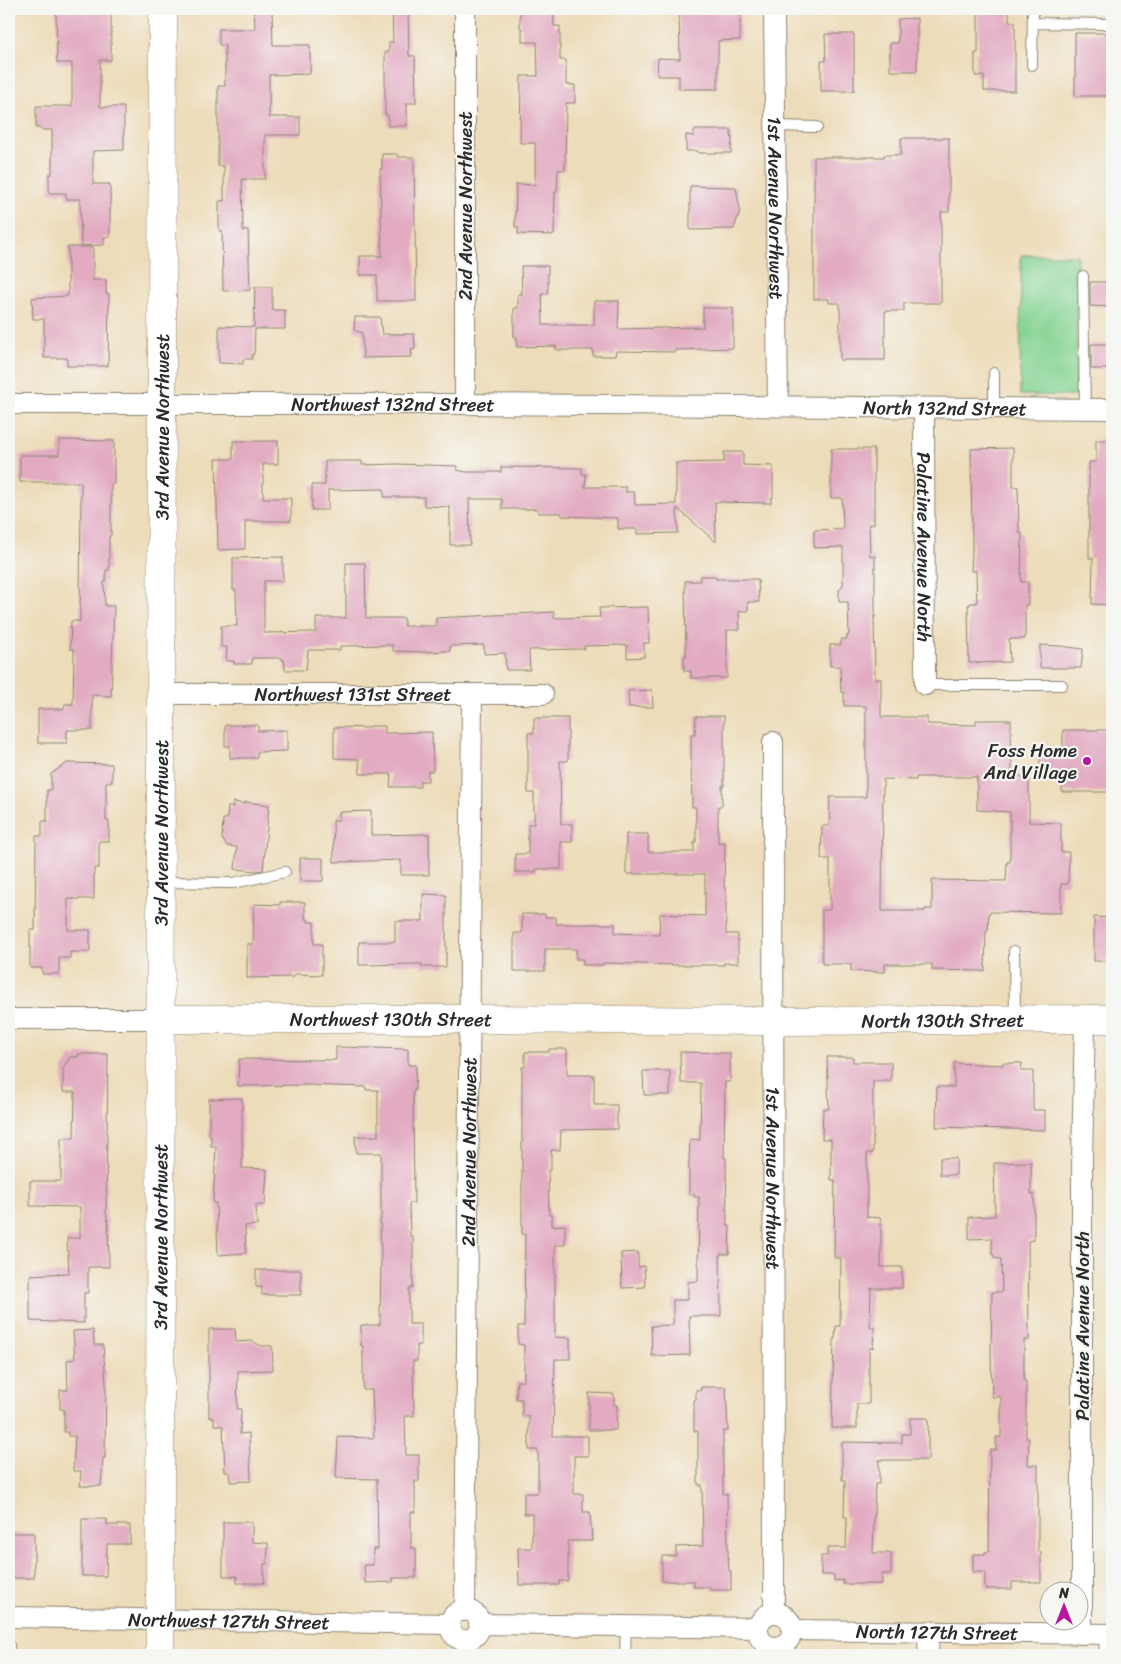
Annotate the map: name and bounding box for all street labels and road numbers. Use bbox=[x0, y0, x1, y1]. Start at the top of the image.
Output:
street label: 2nd Avenue Northwest bbox=[449, 112, 482, 300]
street label: 1st Avenue Northwest bbox=[759, 116, 793, 300]
street label: 3rd Avenue Northwest bbox=[145, 334, 178, 520]
street label: Northwest 132nd Street bbox=[291, 388, 495, 421]
street label: North 132nd Street bbox=[863, 391, 1027, 425]
street label: Palatine Avenue North bbox=[908, 452, 941, 642]
street label: Northwest 131st Street bbox=[254, 678, 452, 711]
street label: 3rd Avenue Northwest bbox=[144, 740, 177, 926]
street label: Northwest 130th Street bbox=[290, 1002, 492, 1036]
street label: North 130th Street bbox=[861, 1003, 1025, 1037]
street label: 2nd Avenue Northwest bbox=[451, 1057, 486, 1247]
street label: 1st Avenue Northwest bbox=[757, 1086, 790, 1270]
street label: 3rd Avenue Northwest bbox=[144, 1144, 177, 1330]
street label: Palatine Avenue North bbox=[1066, 1231, 1099, 1421]
street label: Northwest 127th Street bbox=[128, 1602, 330, 1639]
street label: North 127th Street bbox=[856, 1614, 1018, 1649]

